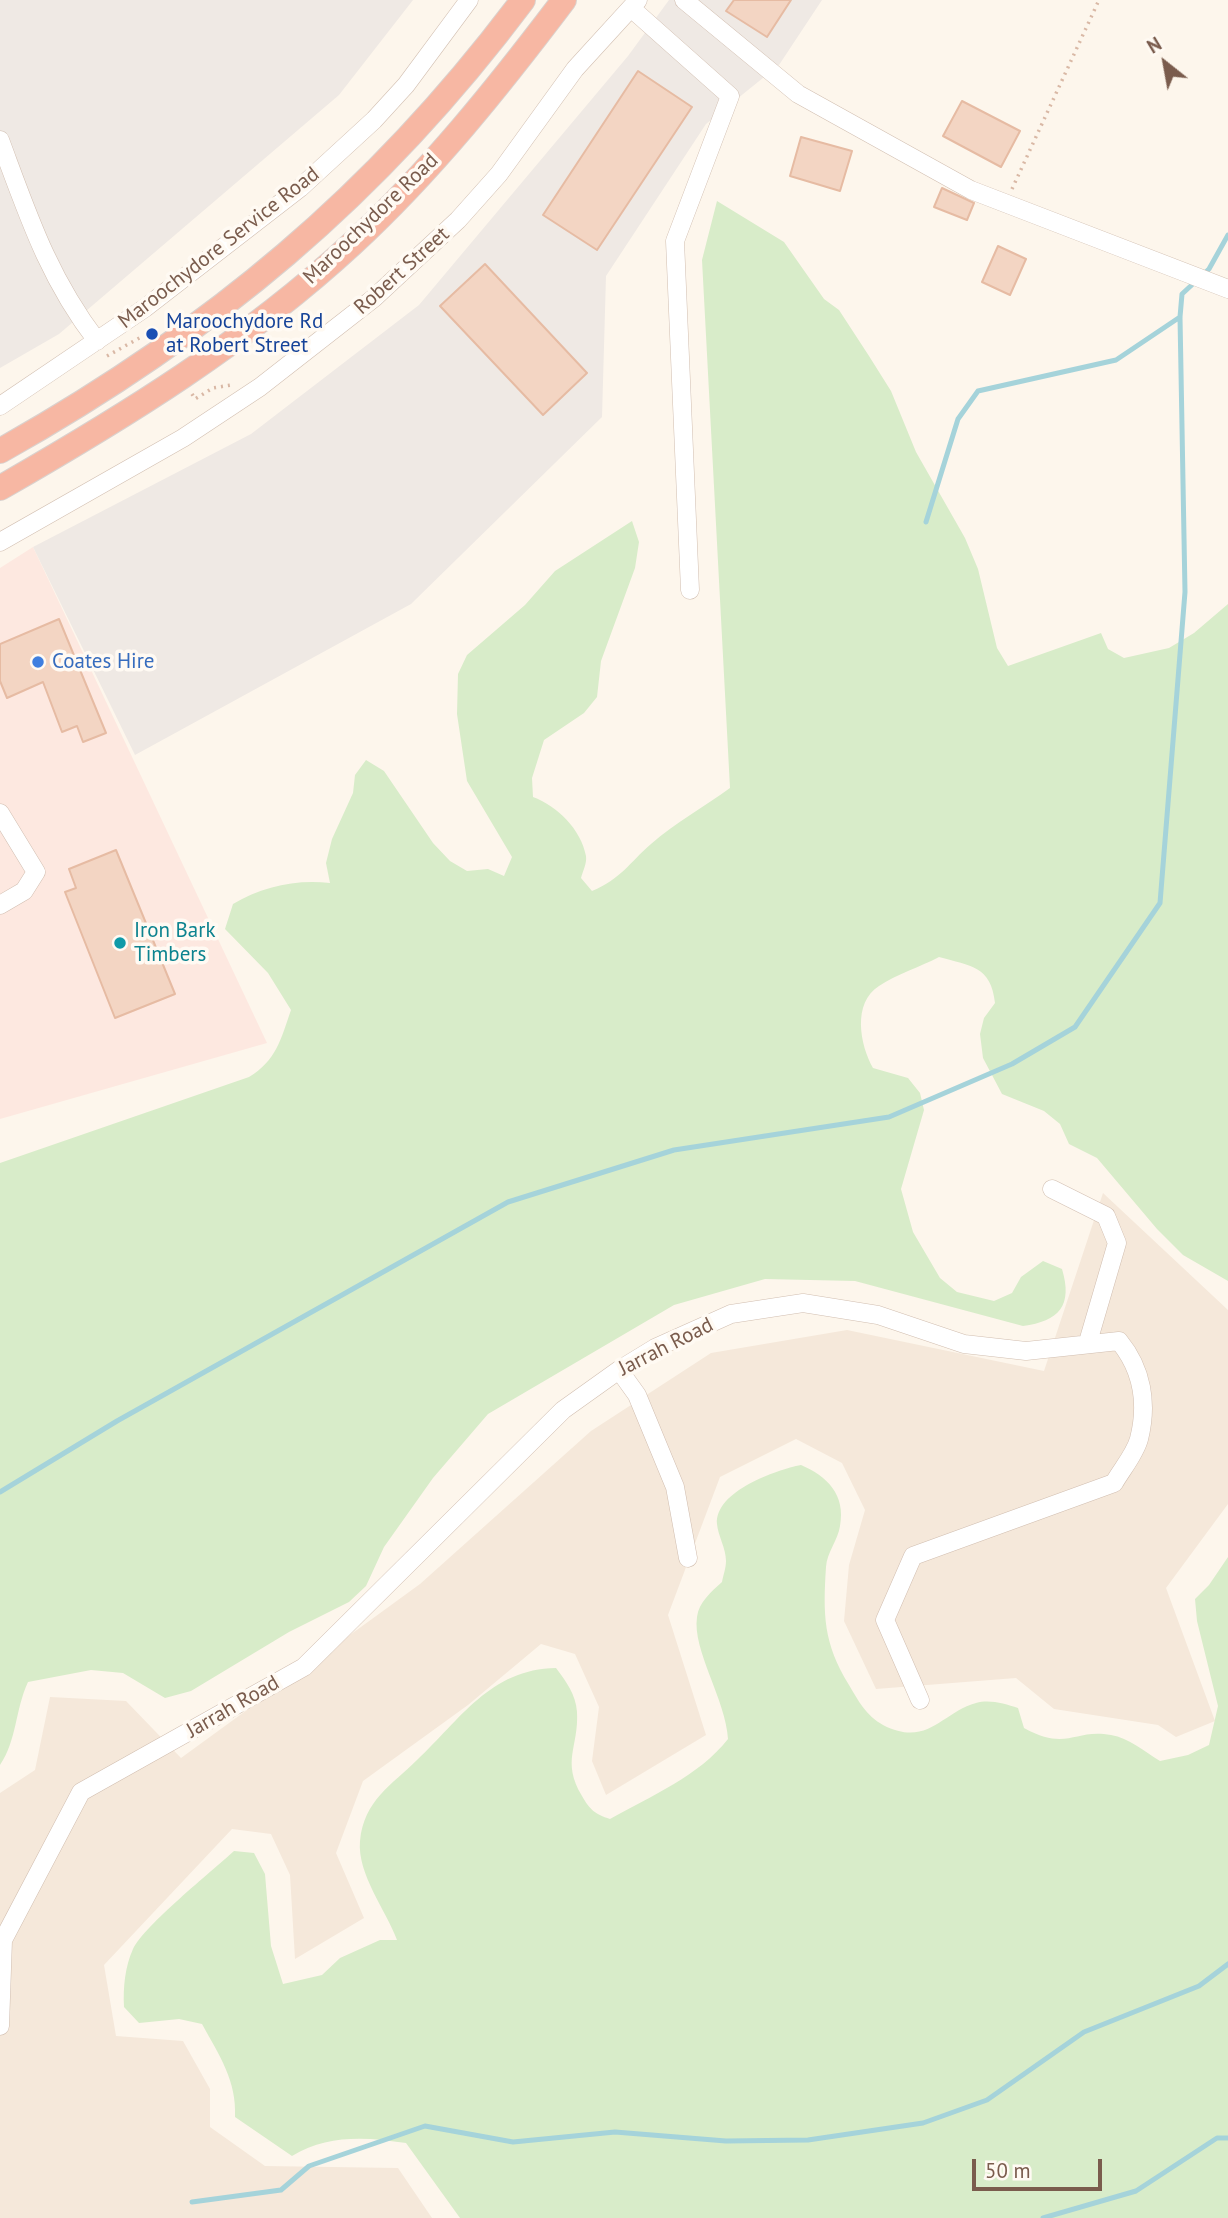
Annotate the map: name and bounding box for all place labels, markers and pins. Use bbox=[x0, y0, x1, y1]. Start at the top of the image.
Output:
place label: Maroochydore Rd at Robert Street bbox=[166, 309, 323, 359]
marker: Maroochydore Rd at Robert Street bbox=[144, 326, 160, 342]
place label: Coates Hire bbox=[52, 649, 154, 675]
marker: Coates Hire bbox=[30, 654, 46, 670]
place label: Iron Bark Timbers bbox=[134, 918, 215, 968]
marker: Iron Bark Timbers bbox=[112, 935, 128, 951]

